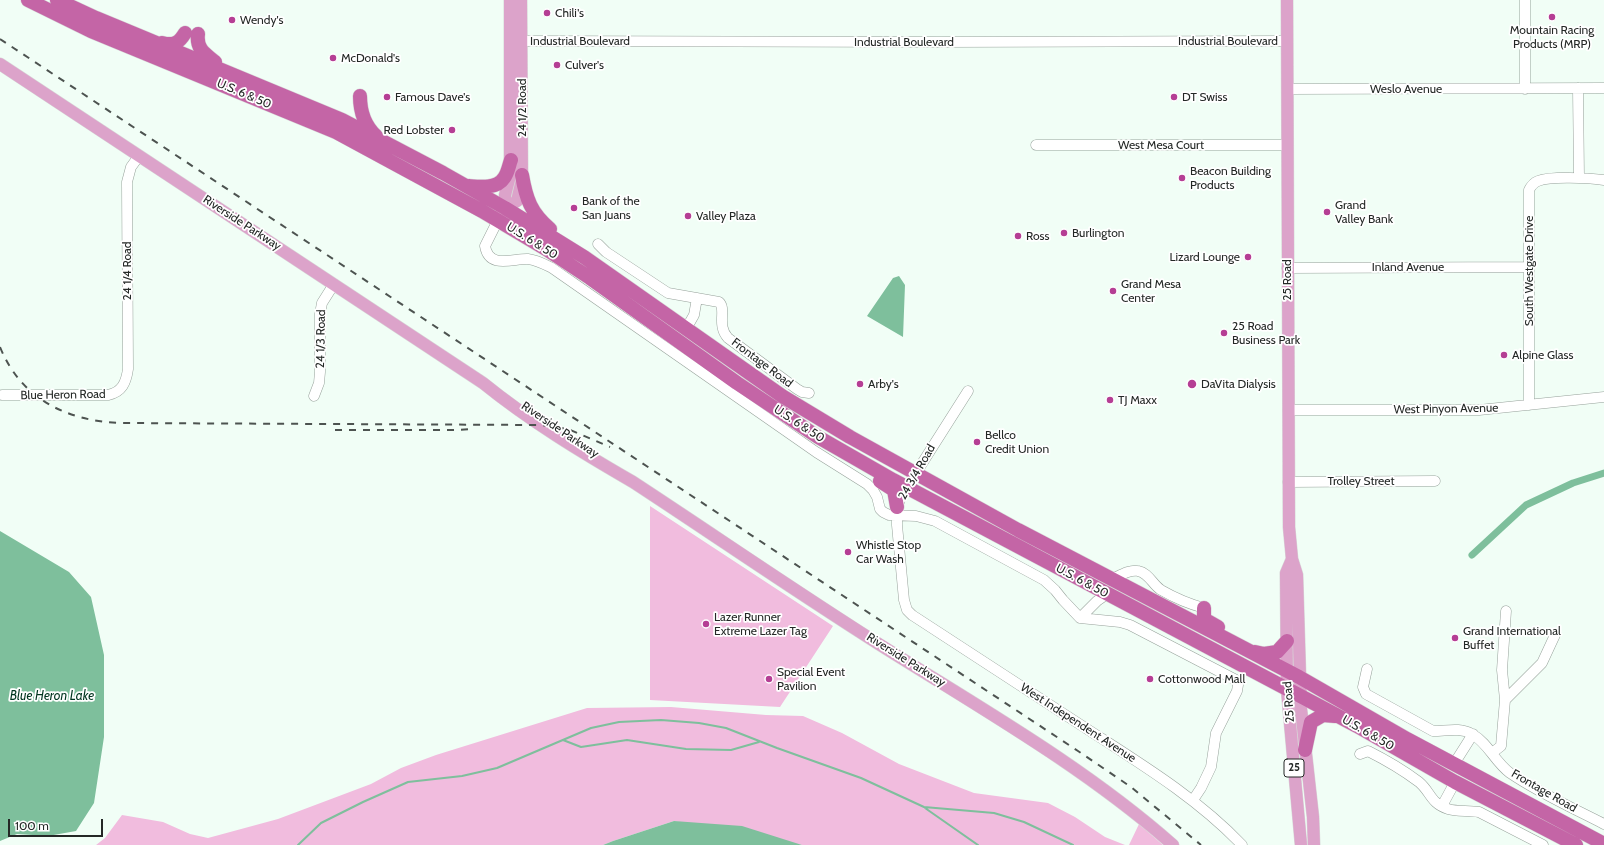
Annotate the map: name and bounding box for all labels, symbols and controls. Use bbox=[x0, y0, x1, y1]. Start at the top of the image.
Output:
place label: Chili's bbox=[555, 6, 584, 20]
marker: Chili's bbox=[542, 8, 552, 18]
marker: Mountain Racing Products (MRP) bbox=[1547, 12, 1557, 22]
place label: Wendy's bbox=[240, 13, 283, 27]
marker: Wendy's bbox=[227, 15, 237, 25]
place label: Mountain Racing Products (MRP) bbox=[1510, 23, 1594, 51]
street label: Industrial Boulevard bbox=[530, 34, 630, 48]
street label: Industrial Boulevard bbox=[1178, 34, 1278, 48]
street label: Industrial Boulevard bbox=[854, 35, 954, 49]
place label: McDonald's bbox=[341, 51, 400, 65]
marker: McDonald's bbox=[328, 53, 338, 63]
place label: Culver's bbox=[565, 58, 604, 72]
marker: Culver's bbox=[552, 60, 562, 70]
street label: U.S. 6 & 50 bbox=[215, 76, 273, 112]
street label: 24 1/2 Road bbox=[515, 79, 529, 137]
street label: Weslo Avenue bbox=[1370, 82, 1442, 96]
place label: Famous Dave's bbox=[395, 90, 470, 104]
place label: DT Swiss bbox=[1182, 90, 1228, 104]
marker: Famous Dave's bbox=[382, 92, 392, 102]
marker: DT Swiss bbox=[1169, 92, 1179, 102]
place label: Red Lobster bbox=[383, 123, 444, 137]
marker: Red Lobster bbox=[447, 125, 457, 135]
street label: West Mesa Court bbox=[1118, 138, 1204, 152]
place label: Beacon Building Products bbox=[1190, 164, 1271, 192]
marker: Beacon Building Products bbox=[1177, 173, 1187, 183]
street label: Riverside Parkway bbox=[200, 192, 284, 254]
place label: Bank of the San Juans bbox=[582, 194, 640, 222]
place label: Grand Valley Bank bbox=[1335, 198, 1393, 226]
marker: Bank of the San Juans bbox=[569, 203, 579, 213]
marker: Grand Valley Bank bbox=[1322, 207, 1332, 217]
place label: Valley Plaza bbox=[696, 209, 756, 223]
marker: Valley Plaza bbox=[683, 211, 693, 221]
street label: South Westgate Drive bbox=[1522, 216, 1536, 326]
street label: U.S. 6 & 50 bbox=[504, 220, 560, 262]
place label: Burlington bbox=[1072, 226, 1125, 240]
marker: Burlington bbox=[1059, 228, 1069, 238]
place label: Ross bbox=[1026, 229, 1050, 243]
marker: Ross bbox=[1013, 231, 1023, 241]
street label: 24 1/4 Road bbox=[120, 242, 134, 300]
place label: Lizard Lounge bbox=[1169, 250, 1240, 264]
marker: Lizard Lounge bbox=[1243, 252, 1253, 262]
street label: 25 Road bbox=[1280, 259, 1294, 301]
street label: Inland Avenue bbox=[1372, 260, 1444, 274]
place label: Grand Mesa Center bbox=[1121, 277, 1181, 305]
marker: Grand Mesa Center bbox=[1108, 286, 1118, 296]
street label: 24 1/3 Road bbox=[313, 309, 329, 369]
place label: 25 Road Business Park bbox=[1232, 319, 1300, 347]
marker: 25 Road Business Park bbox=[1219, 328, 1229, 338]
street label: Frontage Road bbox=[728, 335, 796, 391]
place label: Alpine Glass bbox=[1512, 348, 1573, 362]
marker: Alpine Glass bbox=[1499, 350, 1509, 360]
place label: Arby's bbox=[868, 377, 899, 391]
place label: DaVita Dialysis bbox=[1201, 377, 1276, 391]
marker: DaVita Dialysis bbox=[1186, 378, 1198, 390]
marker: Arby's bbox=[855, 379, 865, 389]
street label: Blue Heron Road bbox=[20, 387, 106, 403]
place label: TJ Maxx bbox=[1118, 393, 1157, 407]
marker: TJ Maxx bbox=[1105, 395, 1115, 405]
street label: Riverside Parkway bbox=[519, 399, 601, 461]
street label: West Pinyon Avenue bbox=[1394, 401, 1498, 417]
street label: U.S. 6 & 50 bbox=[771, 402, 827, 446]
place label: Bellco Credit Union bbox=[985, 428, 1049, 456]
marker: Bellco Credit Union bbox=[972, 437, 982, 447]
street label: 24 3/4 Road bbox=[895, 442, 939, 502]
street label: Trolley Street bbox=[1328, 474, 1394, 488]
place label: Whistle Stop Car Wash bbox=[856, 538, 921, 566]
marker: Whistle Stop Car Wash bbox=[843, 547, 853, 557]
street label: U.S. 6 & 50 bbox=[1053, 561, 1111, 601]
place label: Lazer Runner Extreme Lazer Tag bbox=[714, 610, 807, 638]
marker: Lazer Runner Extreme Lazer Tag bbox=[701, 619, 711, 629]
place label: Grand International Buffet bbox=[1463, 624, 1561, 652]
street label: Riverside Parkway bbox=[864, 630, 948, 690]
marker: Grand International Buffet bbox=[1450, 633, 1460, 643]
place label: Special Event Pavilion bbox=[777, 665, 845, 693]
place label: Cottonwood Mall bbox=[1158, 672, 1245, 686]
marker: Special Event Pavilion bbox=[764, 674, 774, 684]
marker: Cottonwood Mall bbox=[1145, 674, 1155, 684]
street label: West Independent Avenue bbox=[1017, 680, 1139, 766]
street label: 25 Road bbox=[1280, 681, 1298, 723]
water label: Blue Heron Lake bbox=[10, 688, 94, 704]
street label: U.S. 6 & 50 bbox=[1339, 712, 1397, 754]
road number: 25 bbox=[1284, 759, 1304, 777]
street label: Frontage Road bbox=[1509, 766, 1579, 816]
scale bar bbox=[10, 811, 105, 837]
text: 100 m bbox=[15, 818, 49, 833]

